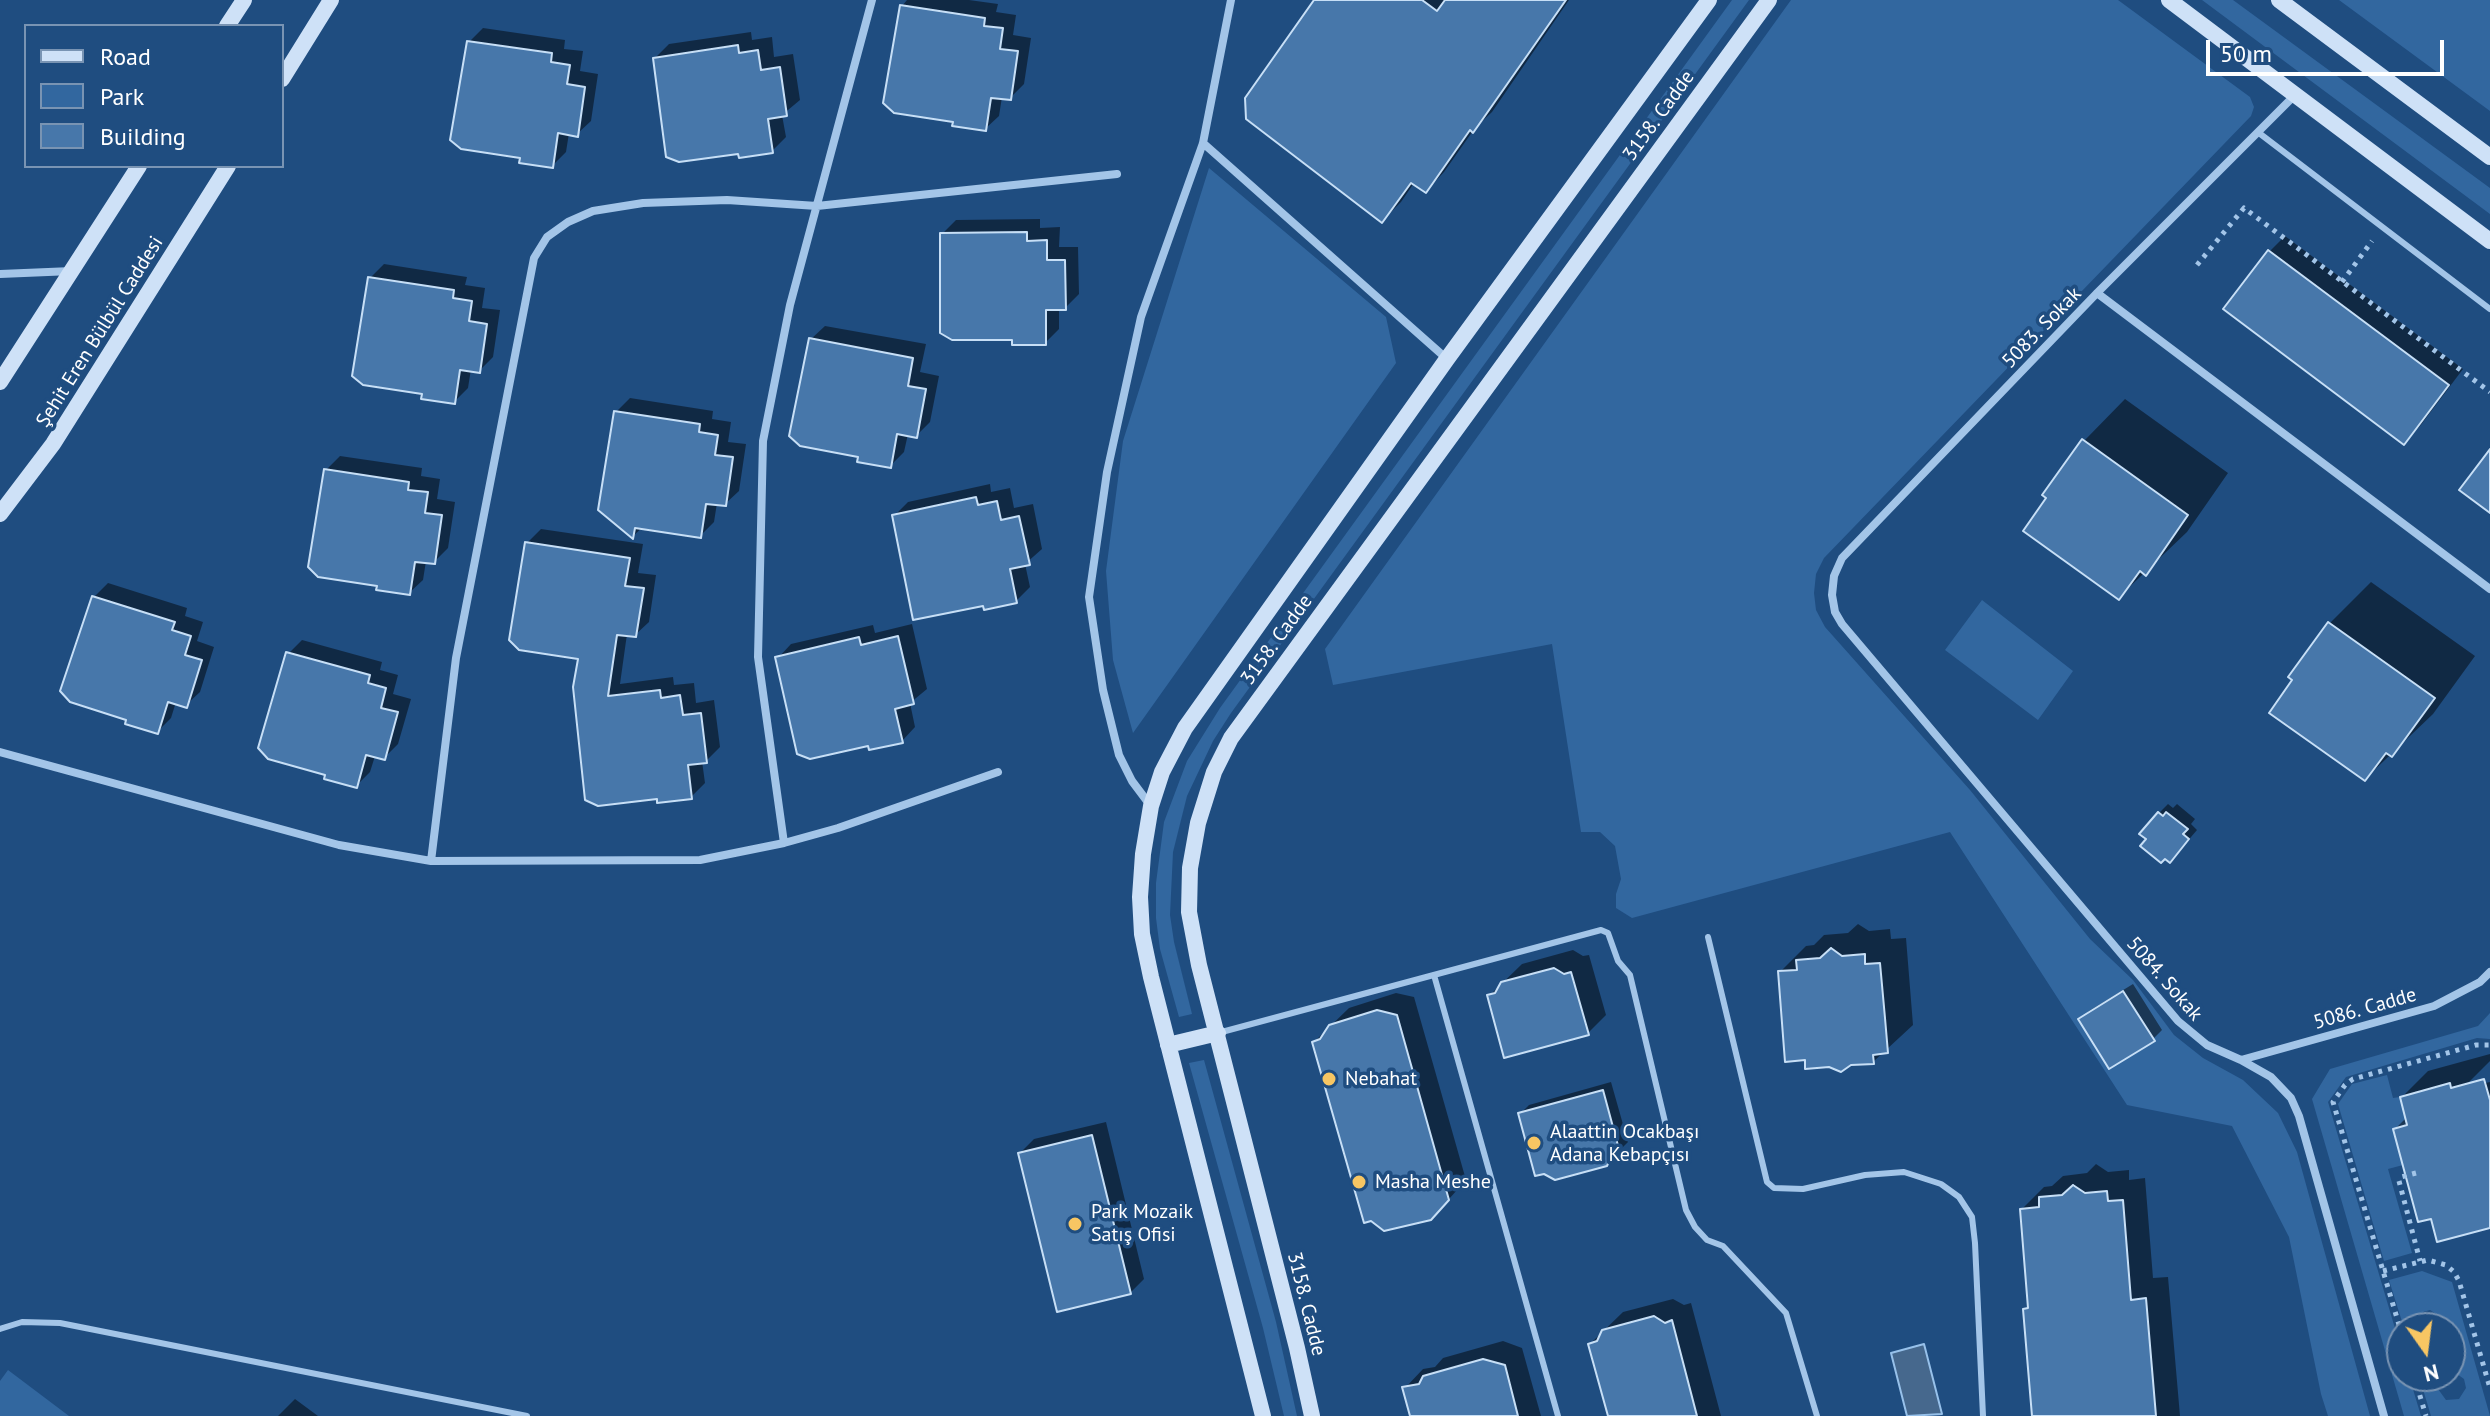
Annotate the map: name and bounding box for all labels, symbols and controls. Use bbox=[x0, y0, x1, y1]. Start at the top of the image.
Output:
legend bbox=[24, 24, 284, 168]
scale bar bbox=[2210, 24, 2448, 74]
text: 50 m bbox=[2220, 38, 2272, 69]
text: Road bbox=[100, 41, 151, 72]
street label: 3158. Cadde bbox=[1618, 66, 1700, 166]
text: Park bbox=[100, 81, 144, 112]
text: Building bbox=[100, 121, 186, 152]
street label: Şehit Eren Bülbül Caddesi bbox=[31, 232, 169, 432]
street label: 5083. Sokak bbox=[1997, 282, 2087, 374]
street label: 3158. Cadde bbox=[1236, 590, 1318, 690]
street label: 5084. Sokak bbox=[2121, 932, 2207, 1026]
street label: 5086. Cadde bbox=[2311, 983, 2419, 1035]
place label: Nebahat bbox=[1345, 1067, 1417, 1091]
marker: Nebahat bbox=[1320, 1070, 1338, 1088]
place label: Alaattin Ocakbaşı Adana Kebapçısı bbox=[1550, 1120, 1699, 1167]
marker: Alaattin Ocakbaşı Adana Kebapçısı bbox=[1525, 1134, 1543, 1152]
place label: Masha Meshe bbox=[1375, 1170, 1491, 1194]
marker: Masha Meshe bbox=[1350, 1173, 1368, 1191]
place label: Park Mozaik Satış Ofisi bbox=[1091, 1200, 1193, 1247]
marker: Park Mozaik Satış Ofisi bbox=[1066, 1215, 1084, 1233]
street label: 3158. Cadde bbox=[1282, 1250, 1330, 1358]
north arrow bbox=[2386, 1312, 2466, 1392]
text: N bbox=[2421, 1358, 2442, 1389]

